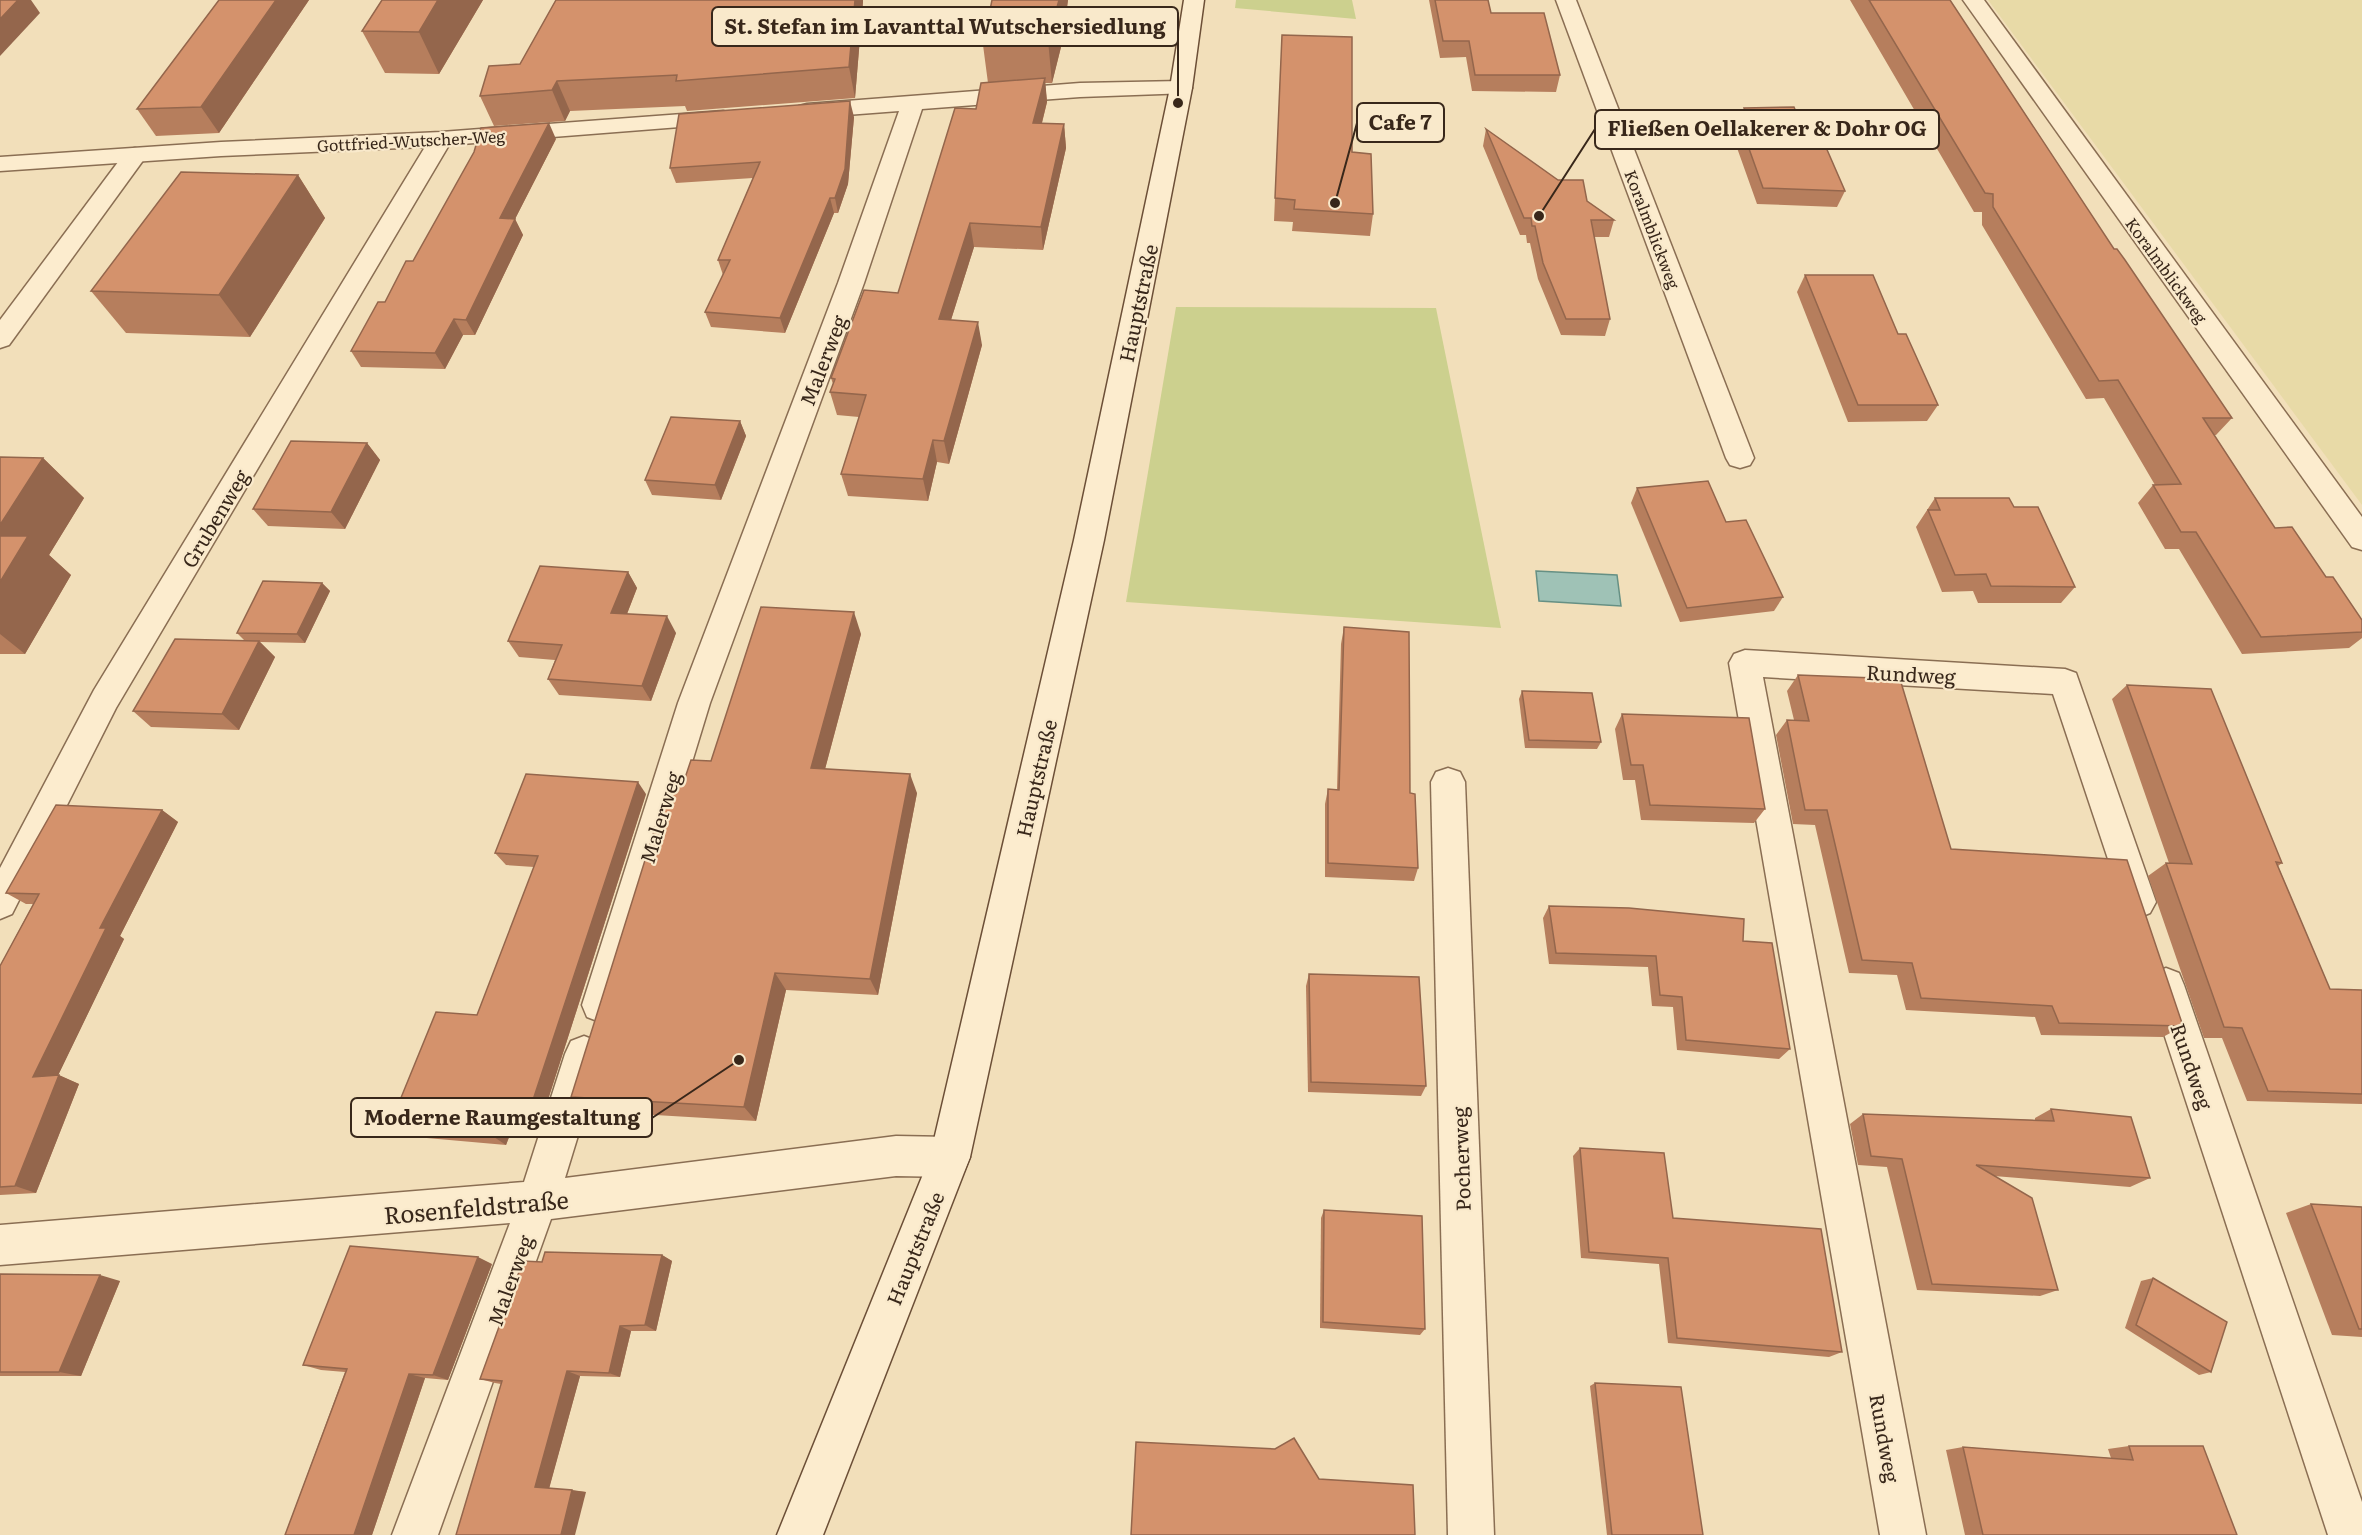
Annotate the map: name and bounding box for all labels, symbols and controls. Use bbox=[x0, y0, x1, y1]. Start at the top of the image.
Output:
callout: St. Stefan im Lavanttal Wutschersiedlung bbox=[712, 7, 1178, 46]
text: St. Stefan im Lavanttal Wutschersiedlung bbox=[724, 9, 1166, 40]
callout: Cafe 7 bbox=[1357, 103, 1444, 142]
text: Cafe 7 bbox=[1368, 105, 1432, 136]
callout: Fließen Oellakerer & Dohr OG bbox=[1595, 110, 1939, 149]
text: Fließen Oellakerer & Dohr OG bbox=[1607, 111, 1927, 142]
street label: Gottfried-Wutscher-Weg bbox=[316, 123, 506, 157]
street label: Koralmblickweg bbox=[1619, 166, 1687, 292]
street label: Koralmblickweg bbox=[2120, 212, 2214, 328]
street label: Hauptstraße bbox=[1110, 241, 1164, 365]
street label: Malerweg bbox=[791, 309, 853, 410]
street label: Grubenweg bbox=[173, 462, 256, 573]
street label: Rundweg bbox=[1865, 656, 1957, 690]
street label: Hauptstraße bbox=[1007, 716, 1063, 840]
street label: Malerweg bbox=[631, 766, 687, 867]
street label: Rundweg bbox=[2164, 1019, 2222, 1114]
callout: Moderne Raumgestaltung bbox=[351, 1098, 652, 1137]
text: Moderne Raumgestaltung bbox=[364, 1100, 640, 1131]
street label: Pocherweg bbox=[1443, 1105, 1477, 1212]
street label: Rosenfeldstraße bbox=[382, 1180, 570, 1232]
street label: Hauptstraße bbox=[878, 1187, 950, 1309]
street label: Malerweg bbox=[479, 1229, 540, 1330]
street label: Rundweg bbox=[1863, 1391, 1909, 1486]

